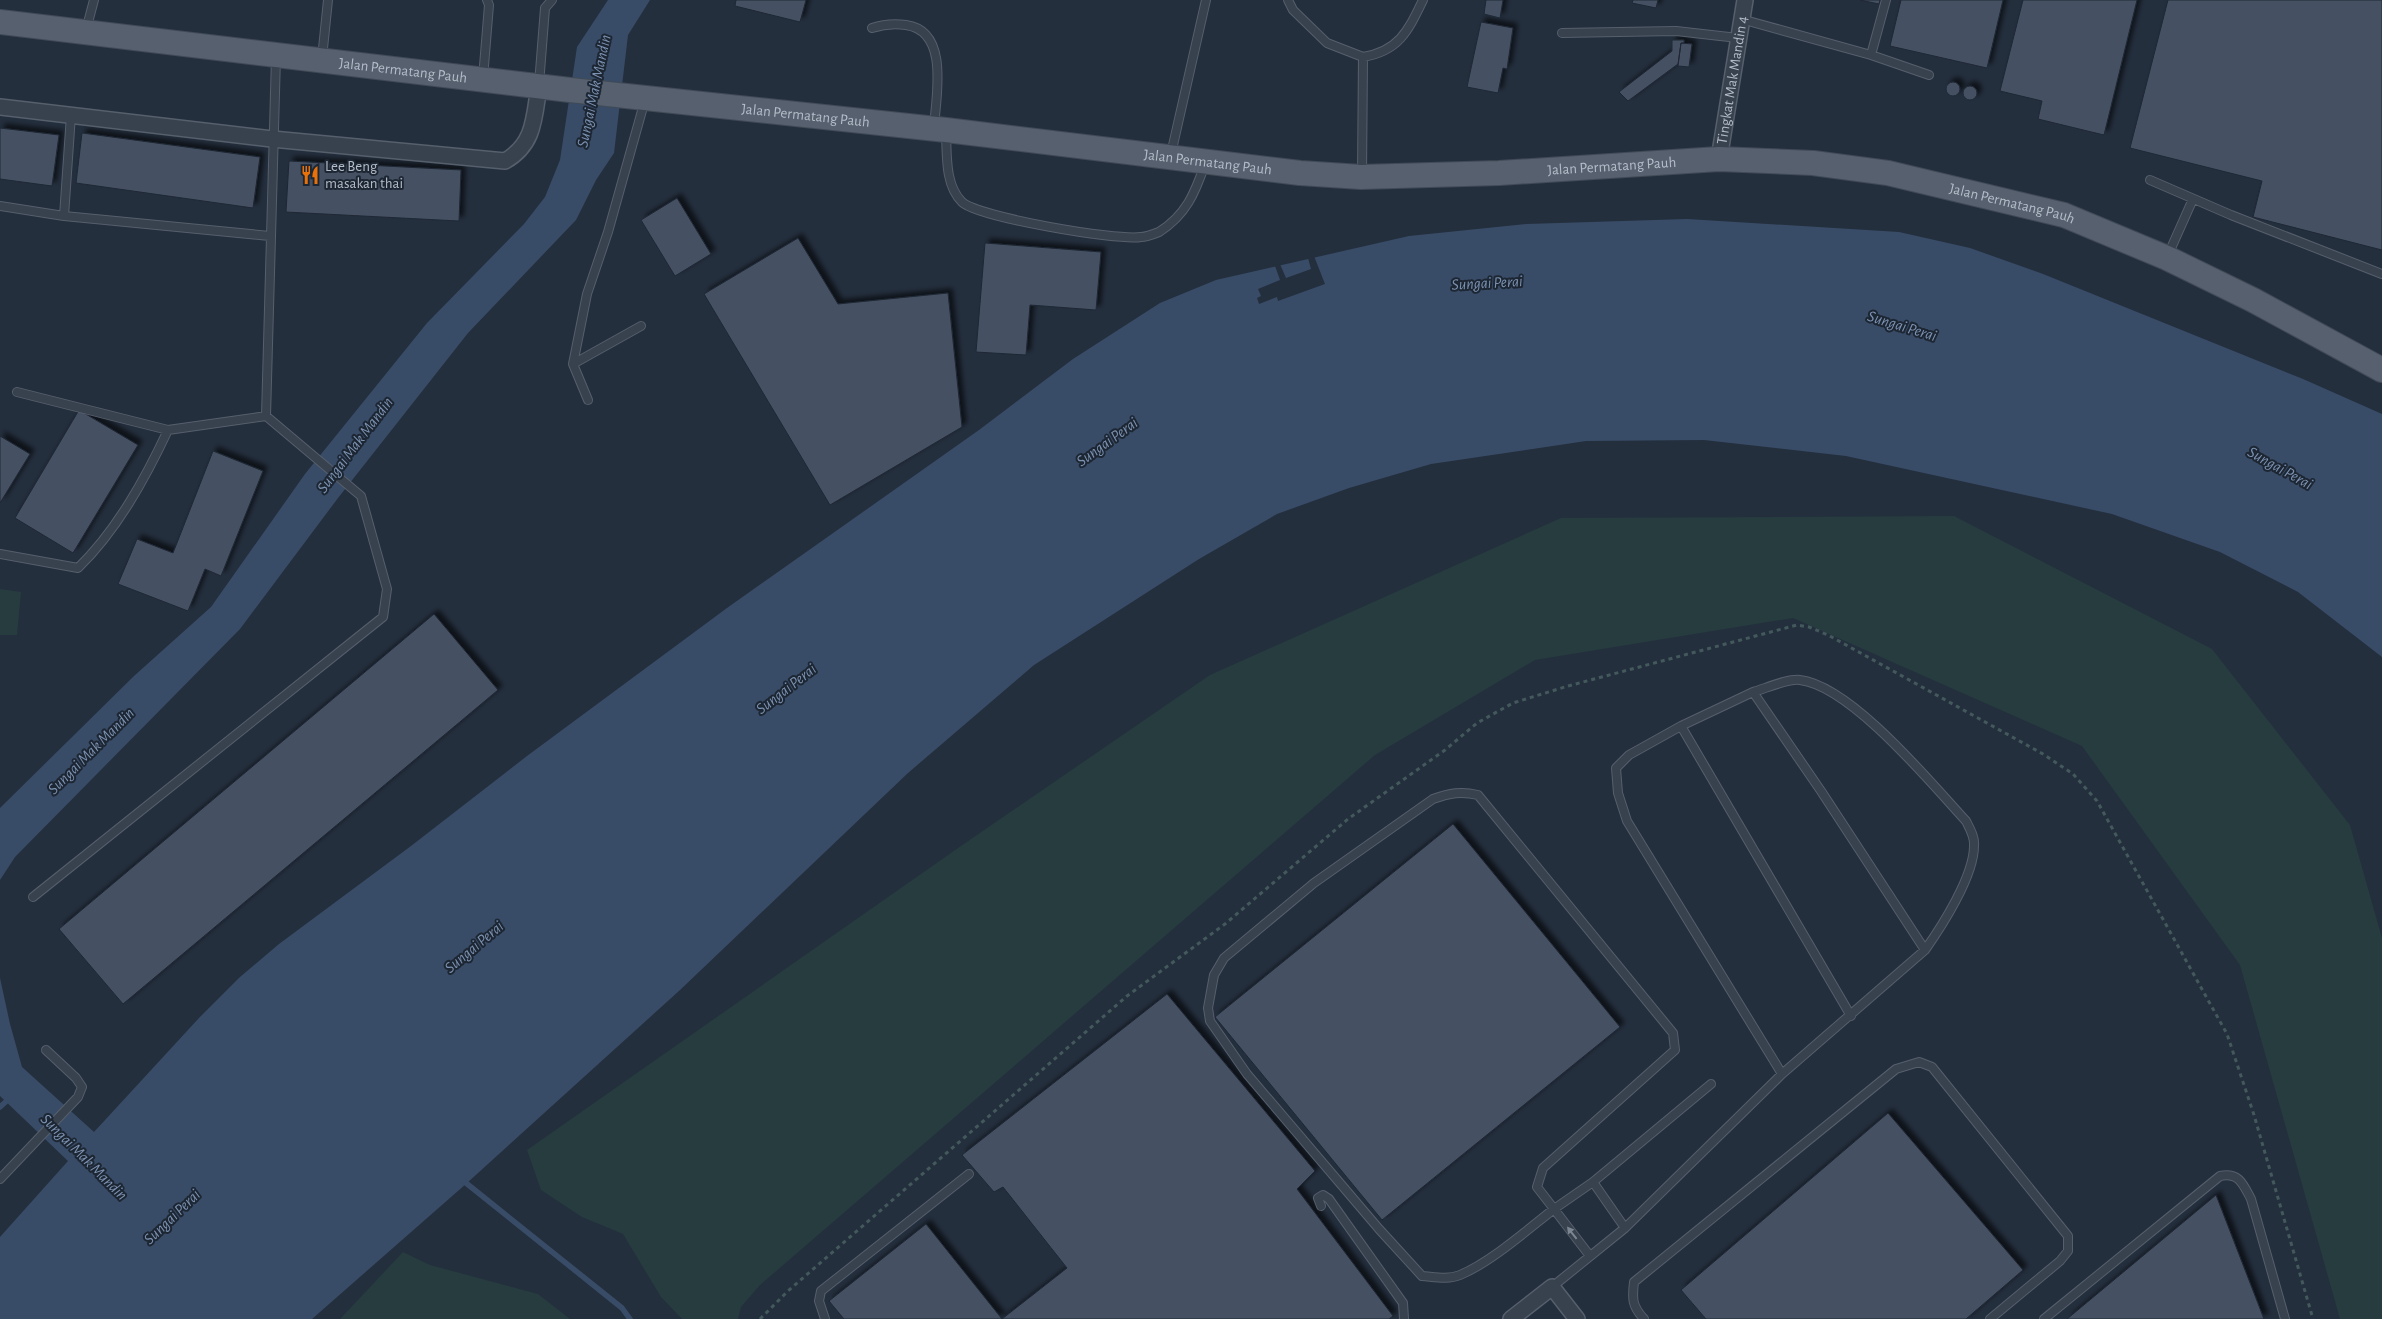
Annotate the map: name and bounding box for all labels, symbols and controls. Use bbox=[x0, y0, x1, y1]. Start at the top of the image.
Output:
street label: Tingkat Mak Mandin 4 bbox=[1714, 15, 1750, 145]
water label: Sungai Mak Mandin bbox=[574, 33, 614, 149]
street label: Jalan Permatang Pauh bbox=[338, 55, 468, 85]
street label: Jalan Permatang Pauh bbox=[741, 101, 871, 129]
street label: Jalan Permatang Pauh bbox=[1143, 147, 1273, 177]
street label: Jalan Permatang Pauh bbox=[1547, 154, 1677, 177]
place label: Lee Beng masakan thai bbox=[325, 159, 403, 191]
restaurant icon: Lee Beng masakan thai bbox=[299, 164, 321, 186]
street label: Jalan Permatang Pauh bbox=[1948, 180, 2077, 226]
water label: Sungai Perai bbox=[1451, 273, 1523, 293]
water label: Sungai Perai bbox=[1866, 308, 1939, 344]
water label: Sungai Mak Mandin bbox=[314, 394, 396, 496]
water label: Sungai Perai bbox=[1073, 414, 1141, 469]
water label: Sungai Perai bbox=[2245, 444, 2315, 493]
water label: Sungai Perai bbox=[753, 660, 819, 717]
water label: Sungai Mak Mandin bbox=[45, 705, 137, 797]
water label: Sungai Perai bbox=[442, 918, 507, 976]
water label: Sungai Mak Mandin bbox=[38, 1111, 130, 1203]
water label: Sungai Perai bbox=[141, 1186, 204, 1247]
one-way arrow bbox=[1567, 1226, 1577, 1240]

